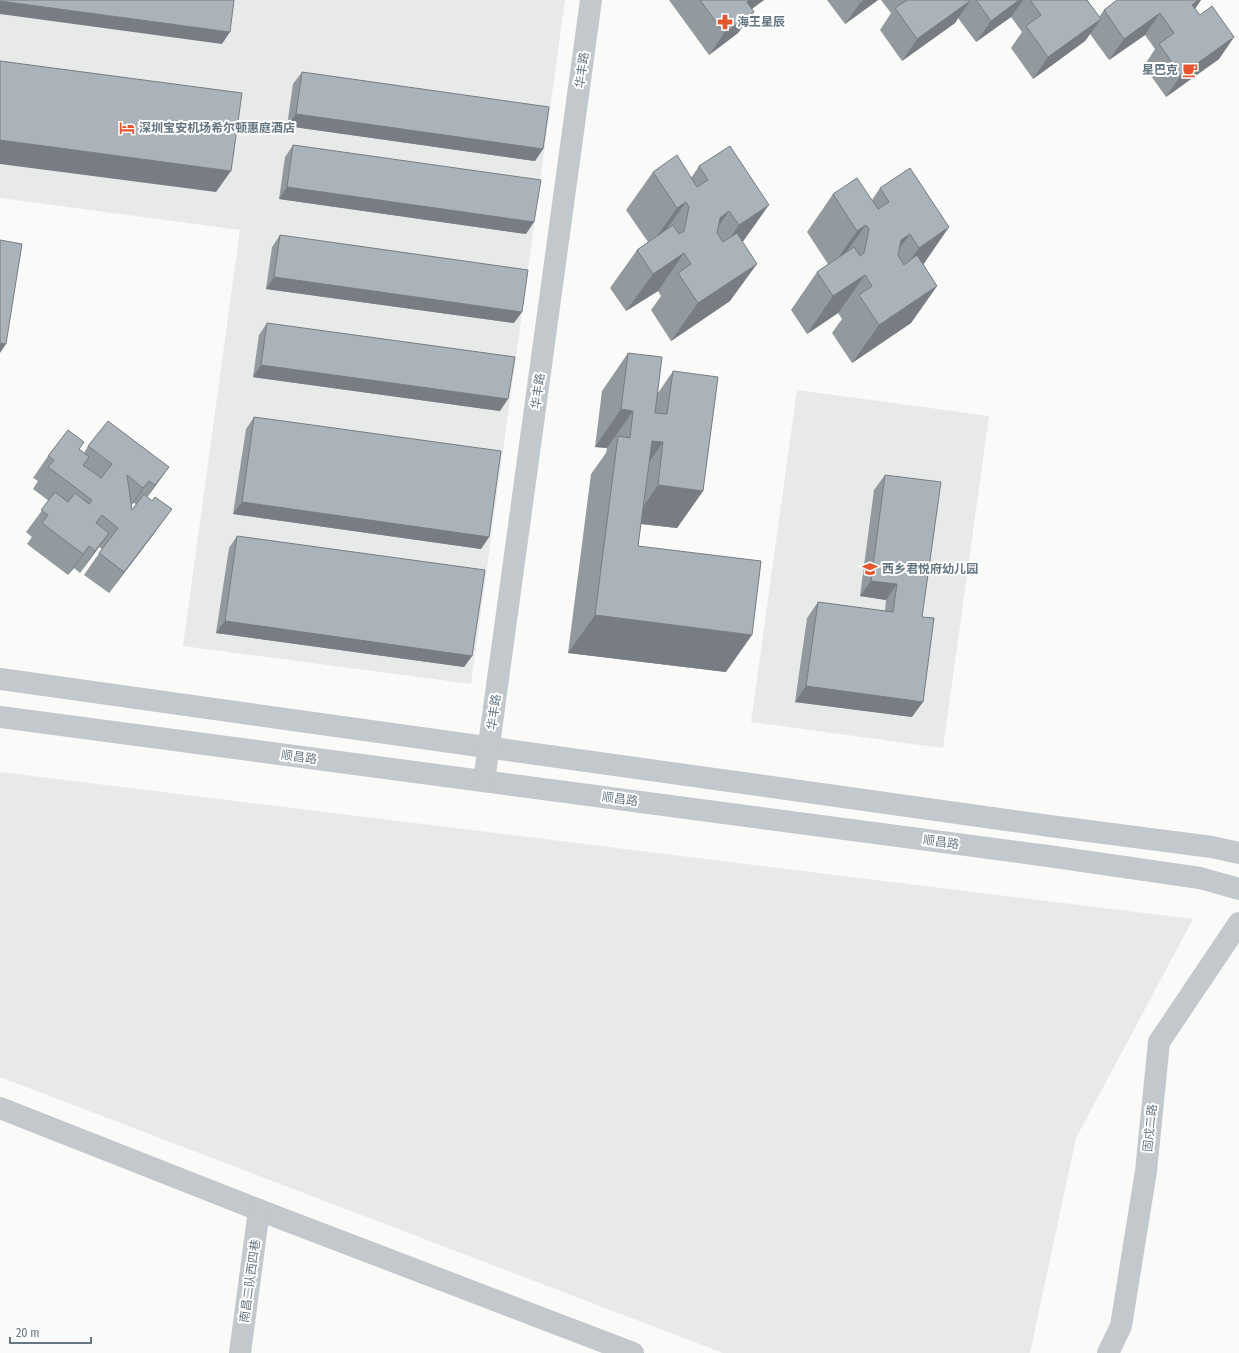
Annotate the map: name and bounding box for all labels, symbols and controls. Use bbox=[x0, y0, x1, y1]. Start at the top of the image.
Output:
pharmacy icon: 海王星辰 bbox=[716, 13, 734, 31]
place label: 海王星辰 bbox=[737, 15, 785, 29]
street label: 华丰路 bbox=[573, 51, 591, 89]
cafe icon: 星巴克 bbox=[1181, 61, 1199, 79]
place label: 星巴克 bbox=[1142, 63, 1178, 77]
hotel icon: 深圳宝安机场希尔顿惠庭酒店 bbox=[118, 119, 136, 137]
place label: 深圳宝安机场希尔顿惠庭酒店 bbox=[139, 121, 295, 135]
street label: 华丰路 bbox=[529, 372, 547, 410]
school or university icon: 西乡君悦府幼儿园 bbox=[861, 560, 879, 578]
place label: 西乡君悦府幼儿园 bbox=[882, 562, 978, 576]
street label: 华丰路 bbox=[485, 693, 503, 731]
street label: 顺昌路 bbox=[280, 748, 318, 766]
street label: 顺昌路 bbox=[601, 790, 639, 808]
street label: 顺昌路 bbox=[922, 833, 960, 851]
street label: 固戍二路 bbox=[1141, 1103, 1159, 1153]
street label: 南昌二队西四巷 bbox=[237, 1238, 263, 1324]
scale bar bbox=[10, 1319, 91, 1345]
text: 20 m bbox=[16, 1326, 40, 1340]

